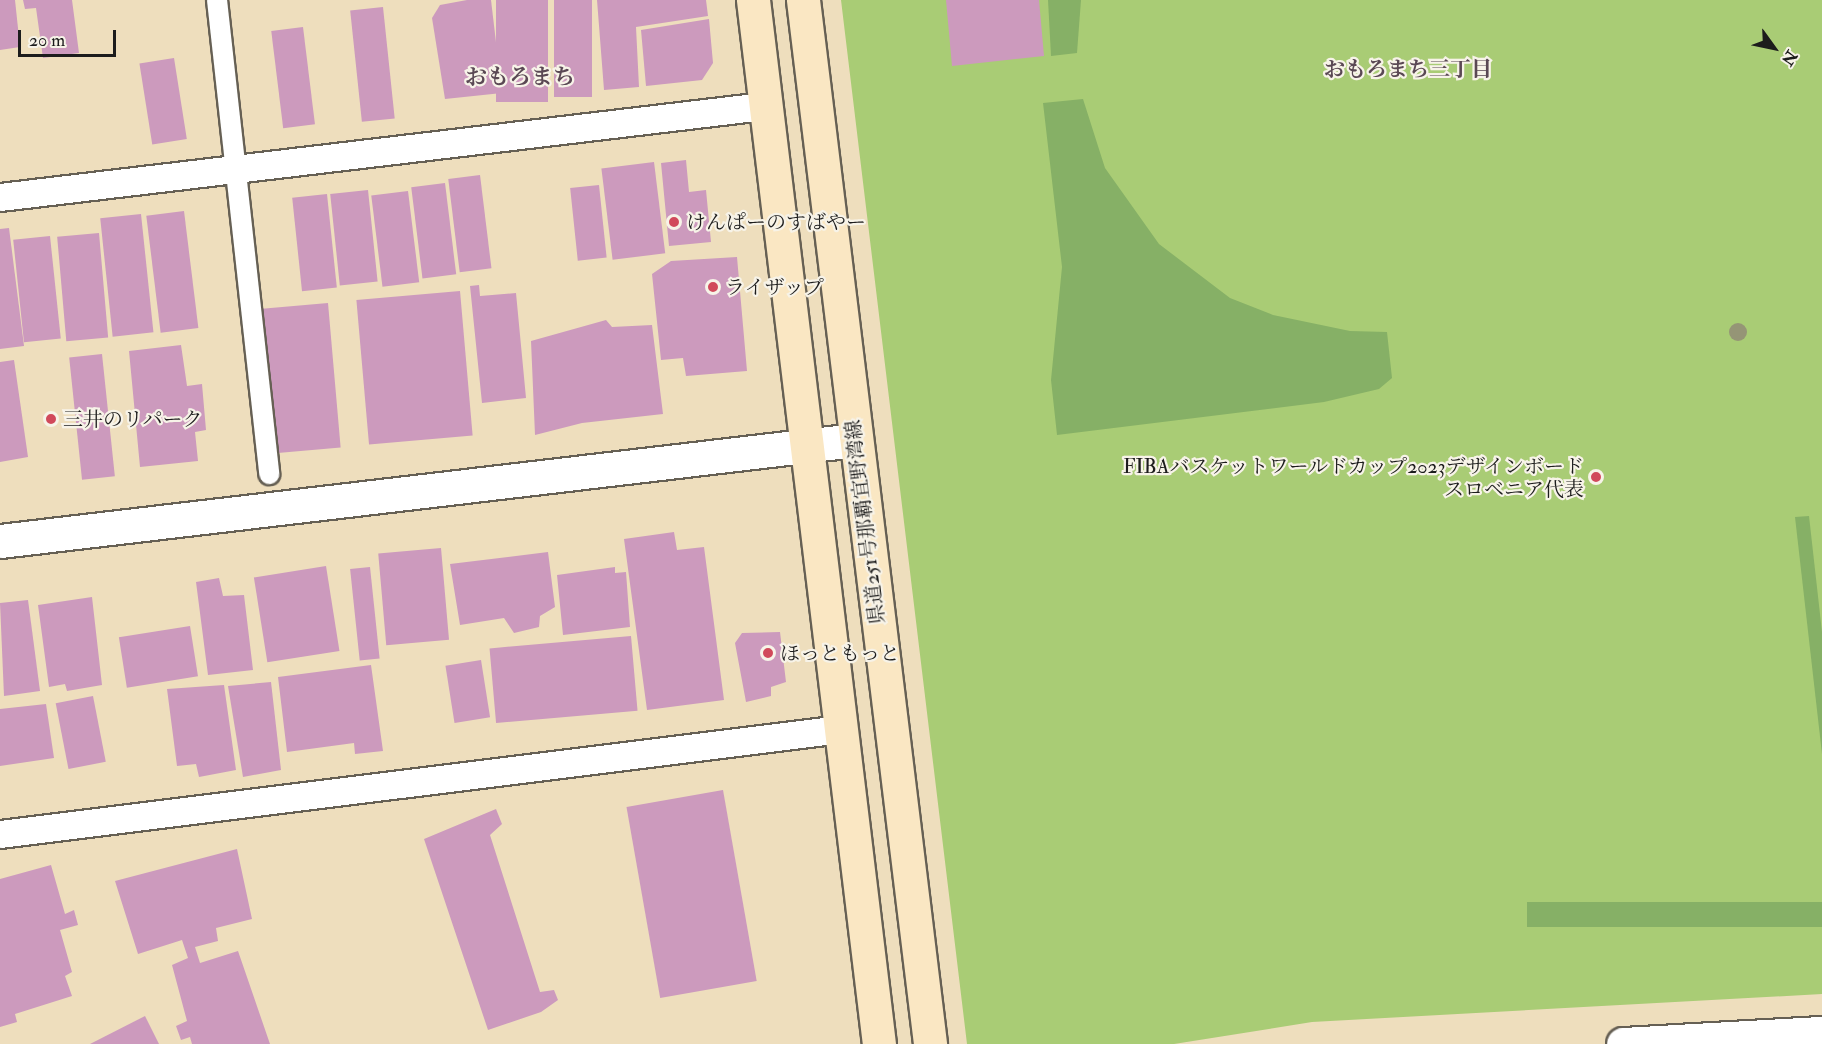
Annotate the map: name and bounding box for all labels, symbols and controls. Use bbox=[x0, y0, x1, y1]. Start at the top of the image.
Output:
scale bar bbox=[21, 18, 118, 56]
north arrow bbox=[1744, 18, 1804, 78]
text: 20 m bbox=[29, 29, 65, 52]
text: N bbox=[1777, 46, 1801, 69]
district label: おもろまち三丁目 bbox=[1324, 57, 1492, 83]
district label: おもろまち bbox=[465, 65, 575, 91]
place label: けんぱーのすばやー bbox=[686, 210, 866, 234]
marker: けんぱーのすばやー bbox=[667, 215, 681, 229]
place label: ライザップ bbox=[725, 275, 825, 299]
marker: ライザップ bbox=[706, 280, 720, 294]
place label: 三井のリパーク bbox=[63, 407, 203, 431]
marker: 三井のリパーク bbox=[44, 412, 58, 426]
street label: 県道251号那覇宜野湾線 bbox=[841, 418, 889, 626]
place label: FIBAバスケットワールドカップ2023デザインボード スロベニア代表 bbox=[1119, 454, 1584, 501]
marker: FIBAバスケットワールドカップ2023デザインボード スロベニア代表 bbox=[1589, 470, 1603, 484]
place label: ほっともっと bbox=[780, 641, 900, 665]
marker: ほっともっと bbox=[761, 646, 775, 660]

